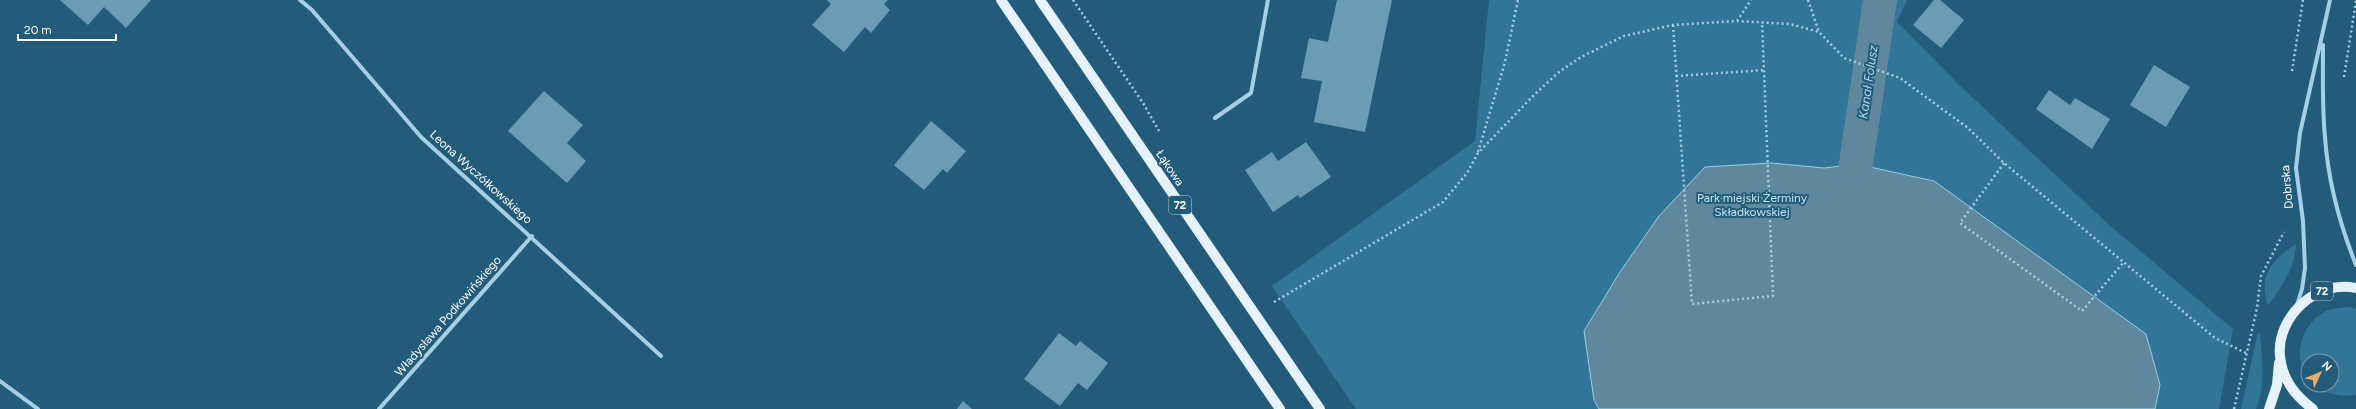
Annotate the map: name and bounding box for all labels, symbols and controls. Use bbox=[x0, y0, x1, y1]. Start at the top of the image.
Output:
scale bar bbox=[18, 16, 116, 42]
text: 20 m bbox=[24, 23, 52, 37]
water label: Kanał Folusz bbox=[1855, 44, 1881, 120]
street label: Leona Wyczółkowskiego bbox=[427, 127, 535, 227]
street label: Łąkowa bbox=[1153, 147, 1187, 189]
street label: Dobrska bbox=[2278, 165, 2296, 209]
park label: Park miejski Żerminy Składkowskiej bbox=[1697, 191, 1808, 219]
road number: 72 bbox=[1169, 196, 1191, 214]
street label: Władysława Podkowińskiego bbox=[392, 253, 504, 379]
road number: 72 bbox=[2311, 282, 2333, 300]
north arrow bbox=[2300, 353, 2340, 393]
text: N bbox=[2319, 359, 2334, 374]

